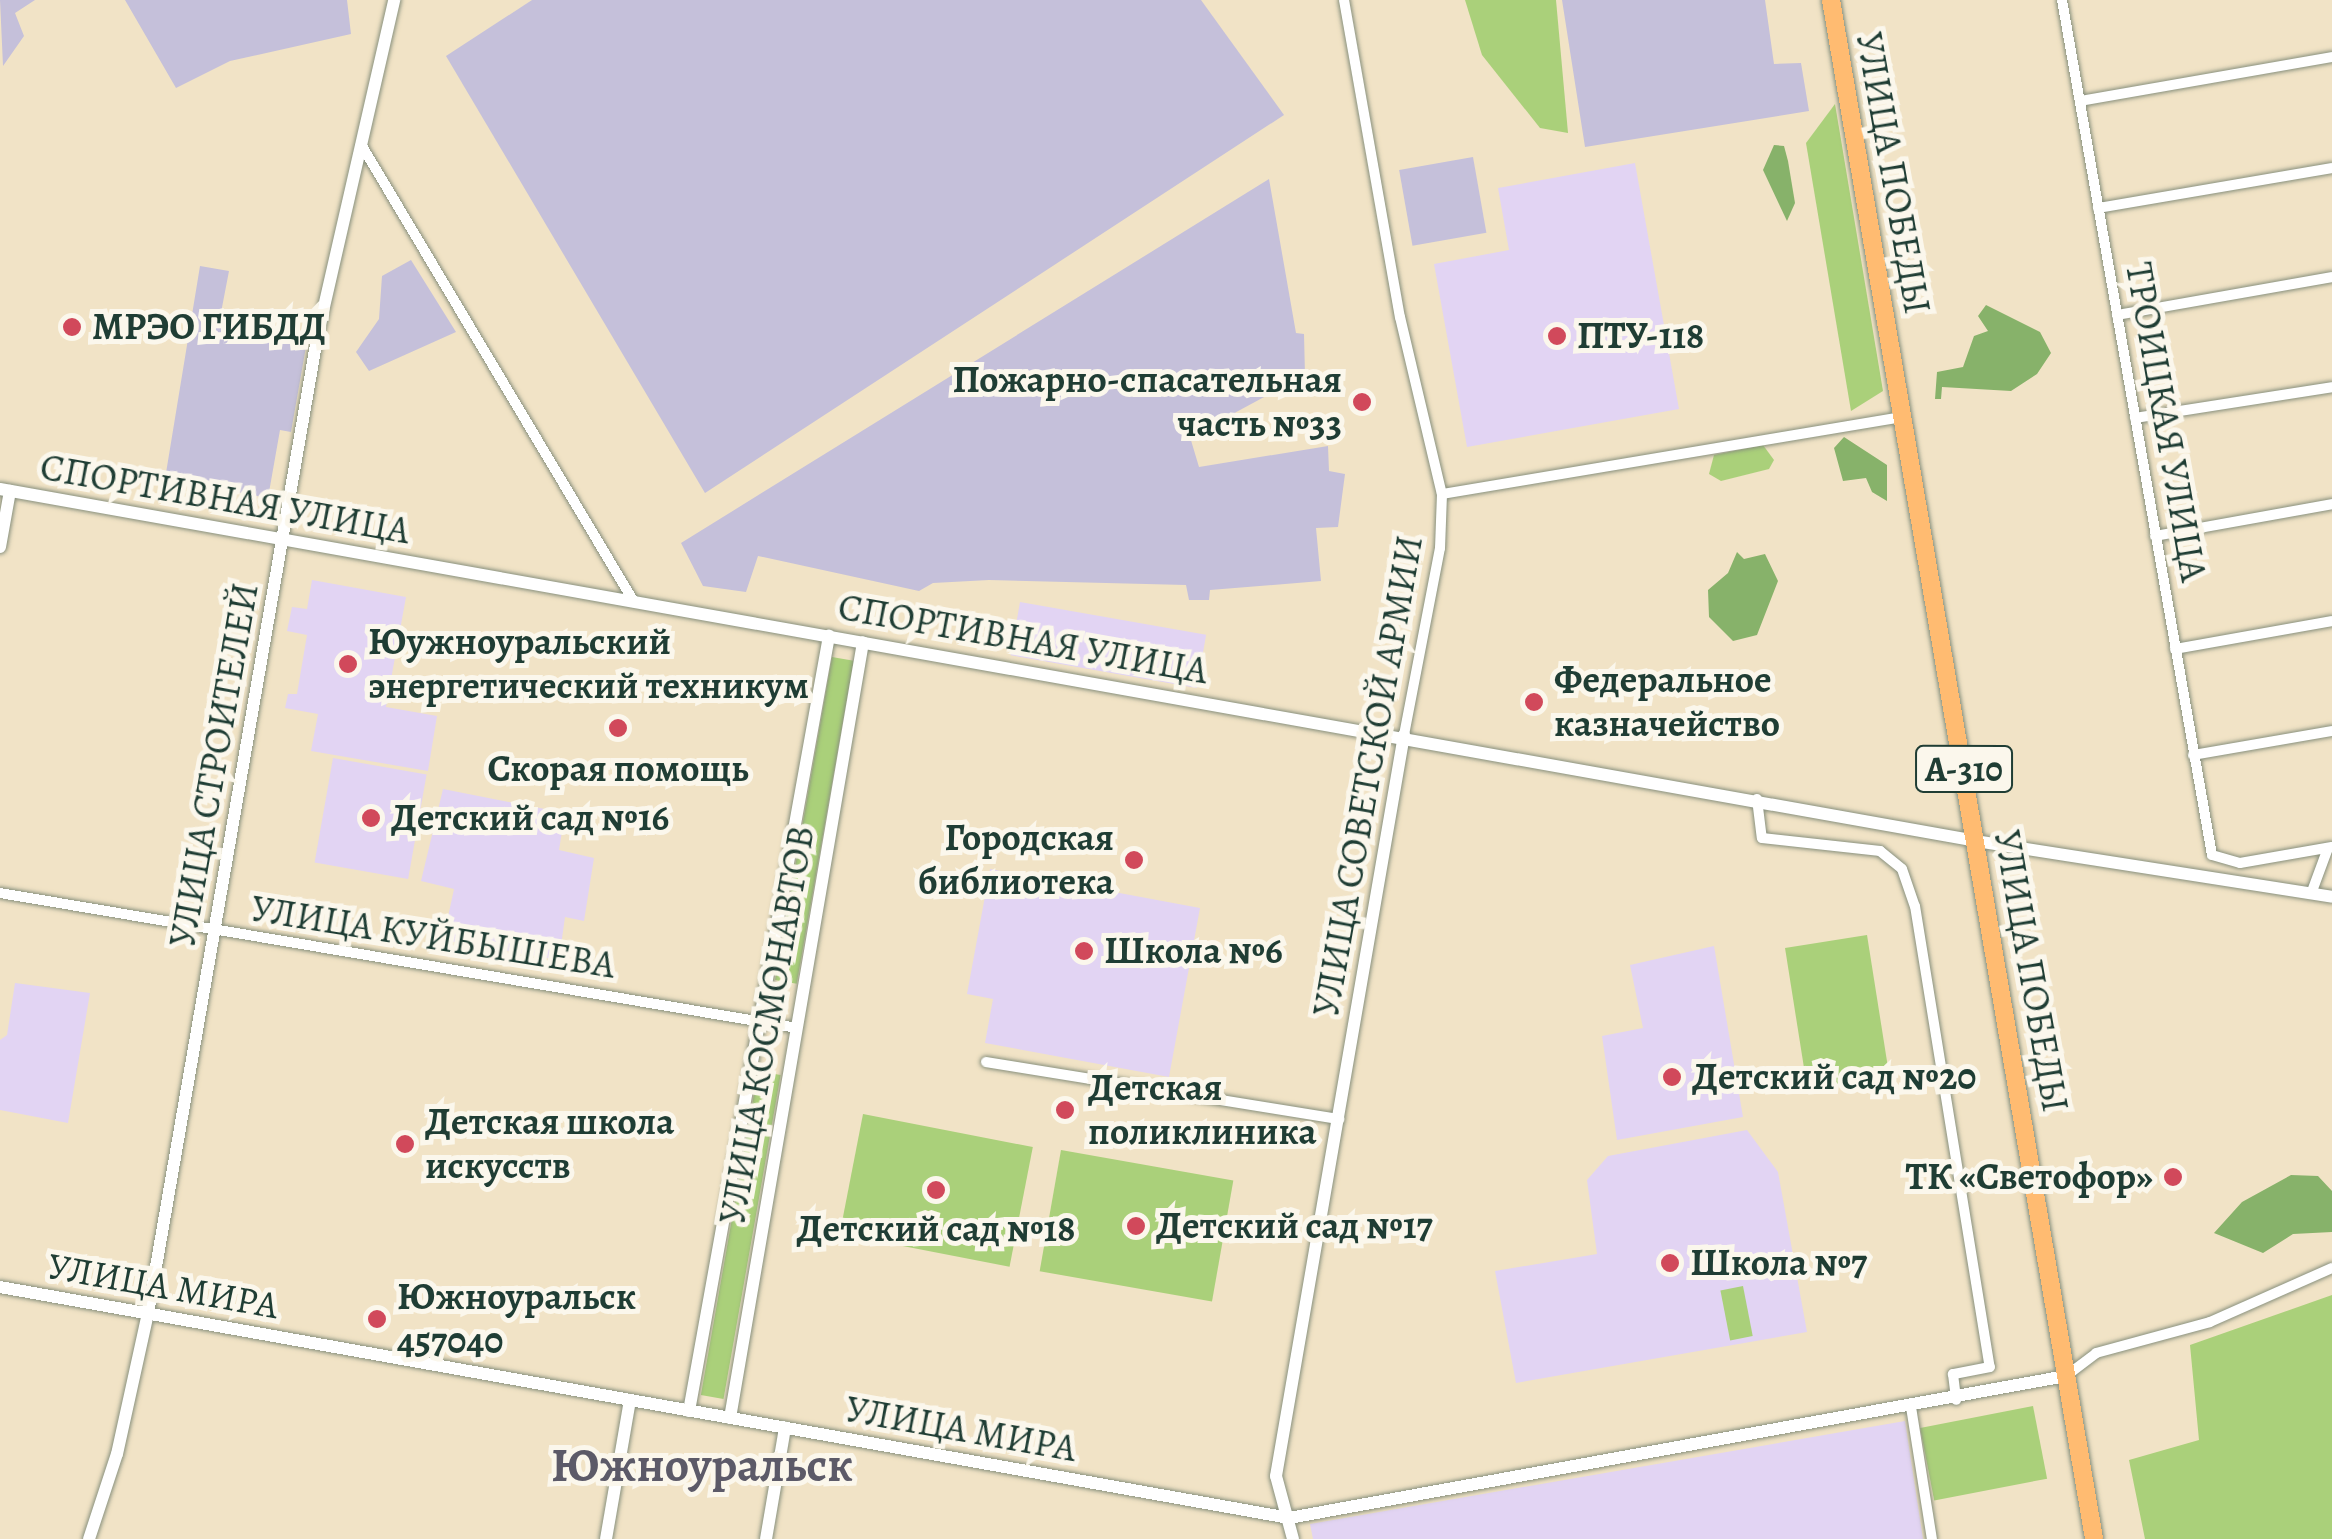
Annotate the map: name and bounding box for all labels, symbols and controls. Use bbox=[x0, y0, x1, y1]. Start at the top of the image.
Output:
street label: УЛИЦА ПОБЕДЫ bbox=[1846, 29, 1940, 317]
street label: ТРОИЦКАЯ УЛИЦА bbox=[2115, 259, 2217, 585]
place label: МРЭО ГИБДД bbox=[92, 304, 326, 350]
place label: ПТУ-118 bbox=[1577, 313, 1704, 359]
marker: МРЭО ГИБДД bbox=[61, 316, 83, 338]
marker: ПТУ-118 bbox=[1546, 325, 1568, 347]
place label: Пожарно-спасательная часть №33 bbox=[953, 357, 1342, 446]
marker: Пожарно-спасательная часть №33 bbox=[1351, 391, 1373, 413]
street label: СПОРТИВНАЯ УЛИЦА bbox=[37, 444, 413, 554]
street label: УЛИЦА СОВЕТСКОЙ АРМИИ bbox=[1303, 532, 1433, 1020]
street label: УЛИЦА СТРОИТЕЛЕЙ bbox=[159, 579, 269, 951]
street label: СПОРТИВНАЯ УЛИЦА bbox=[835, 584, 1211, 694]
place label: Юужноуральский энергетический техникум bbox=[368, 619, 809, 708]
marker: Юужноуральский энергетический техникум bbox=[337, 653, 359, 675]
place label: Федеральное казначейство bbox=[1554, 657, 1780, 746]
marker: Федеральное казначейство bbox=[1523, 691, 1545, 713]
marker: Скорая помощь bbox=[605, 715, 631, 741]
road number: А-310 bbox=[1914, 739, 2014, 799]
place label: Скорая помощь bbox=[487, 746, 749, 792]
place label: Детский сад №16 bbox=[391, 795, 669, 841]
marker: Детский сад №16 bbox=[360, 807, 382, 829]
place label: Городская библиотека bbox=[918, 815, 1114, 904]
street label: УЛИЦА КОСМОНАВТОВ bbox=[709, 822, 825, 1228]
street label: УЛИЦА ПОБЕДЫ bbox=[1984, 827, 2078, 1115]
marker: Городская библиотека bbox=[1123, 849, 1145, 871]
street label: УЛИЦА КУЙБЫШЕВА bbox=[248, 886, 618, 988]
place label: Школа №6 bbox=[1104, 928, 1283, 974]
marker: Школа №6 bbox=[1073, 940, 1095, 962]
place label: Детский сад №20 bbox=[1692, 1054, 1976, 1100]
place label: Детская поликлиника bbox=[1088, 1065, 1317, 1154]
marker: Детский сад №20 bbox=[1661, 1066, 1683, 1088]
marker: Детская поликлиника bbox=[1052, 1097, 1078, 1123]
place label: Детская школа искусств bbox=[425, 1099, 674, 1188]
marker: Детская школа искусств bbox=[394, 1133, 416, 1155]
place label: ТК «Светофор» bbox=[1905, 1154, 2153, 1200]
marker: ТК «Светофор» bbox=[2162, 1166, 2184, 1188]
marker: Детский сад №18 bbox=[925, 1179, 947, 1201]
place label: Детский сад №17 bbox=[1156, 1203, 1433, 1249]
place label: Детский сад №18 bbox=[797, 1206, 1075, 1252]
marker: Детский сад №17 bbox=[1125, 1215, 1147, 1237]
place label: Школа №7 bbox=[1690, 1240, 1867, 1286]
street label: УЛИЦА МИРА bbox=[44, 1243, 282, 1329]
marker: Школа №7 bbox=[1659, 1252, 1681, 1274]
place label: Южноуральск 457040 bbox=[397, 1274, 636, 1364]
marker: Южноуральск 457040 bbox=[366, 1308, 388, 1330]
street label: УЛИЦА МИРА bbox=[842, 1386, 1080, 1472]
district label: Южноуральск bbox=[551, 1437, 853, 1495]

